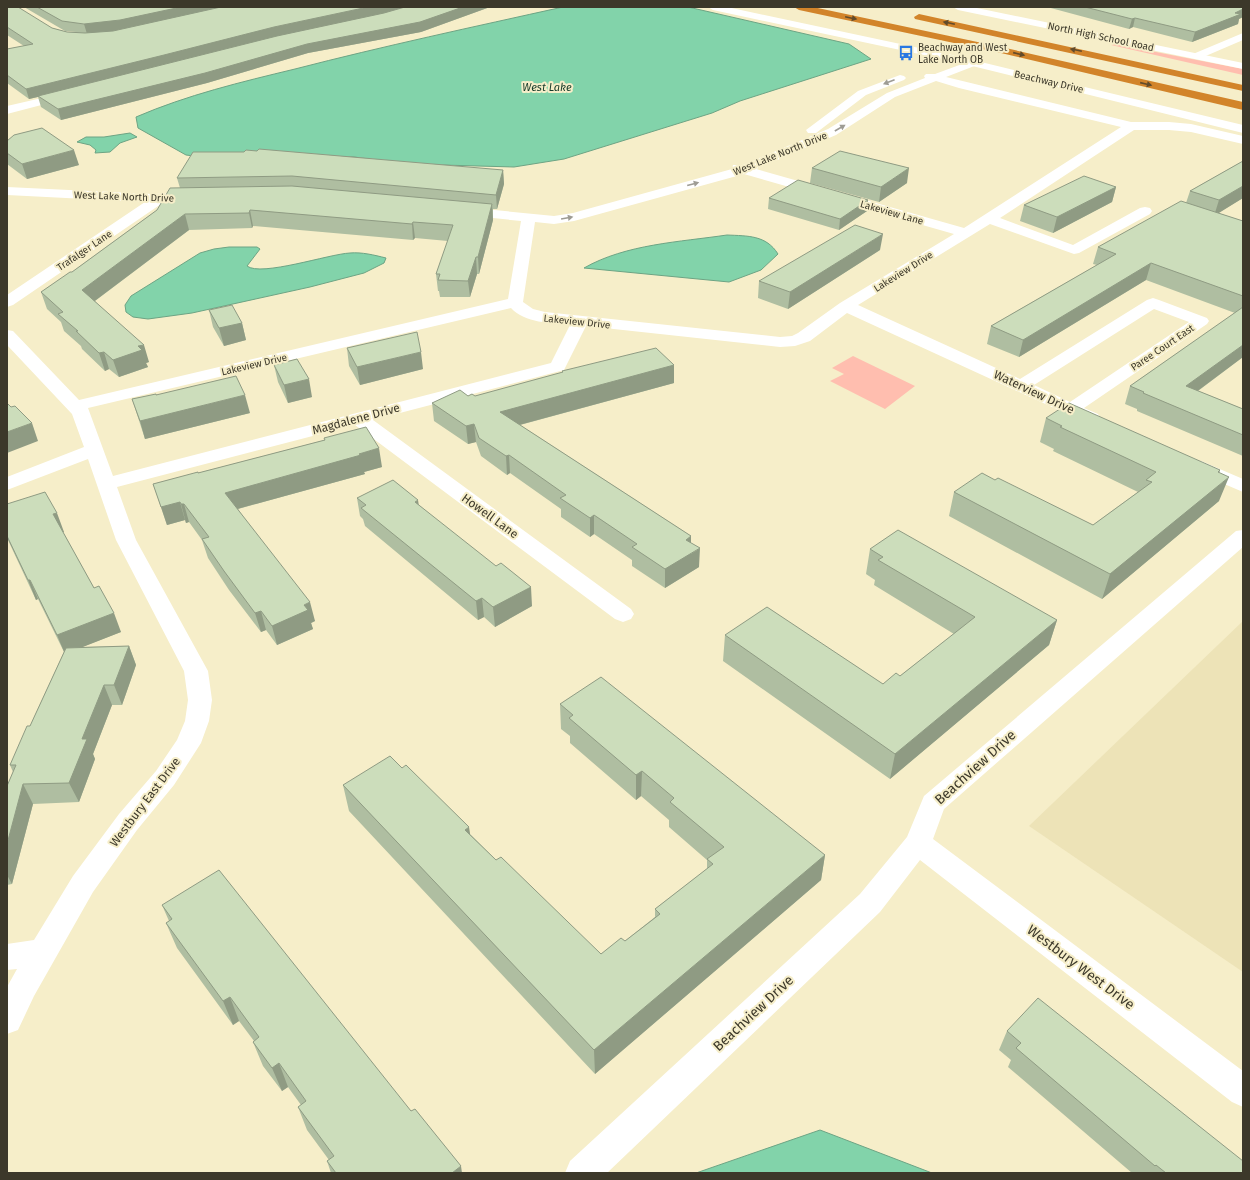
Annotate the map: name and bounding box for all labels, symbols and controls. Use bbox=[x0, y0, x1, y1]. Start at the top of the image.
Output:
one-way arrow bbox=[845, 15, 857, 21]
one-way arrow bbox=[942, 20, 955, 26]
street label: North High School Road bbox=[1047, 20, 1155, 54]
place label: Beachway and West Lake North OB bbox=[918, 42, 1008, 66]
bus stop icon: Beachway and West Lake North OB bbox=[897, 44, 915, 62]
one-way arrow bbox=[1070, 47, 1082, 53]
one-way arrow bbox=[1013, 52, 1025, 58]
street label: Beachway Drive bbox=[1013, 68, 1085, 96]
one-way arrow bbox=[883, 79, 895, 85]
water label: West Lake bbox=[522, 81, 572, 94]
one-way arrow bbox=[1140, 81, 1152, 87]
one-way arrow bbox=[834, 124, 846, 131]
street label: West Lake North Drive bbox=[732, 130, 829, 178]
one-way arrow bbox=[687, 181, 699, 187]
street label: West Lake North Drive bbox=[74, 189, 174, 205]
street label: Lakeview Lane bbox=[859, 198, 925, 228]
one-way arrow bbox=[561, 214, 574, 220]
street label: Trafalger Lane bbox=[55, 228, 114, 274]
street label: Lakeview Drive bbox=[872, 249, 935, 295]
street label: Lakeview Drive bbox=[543, 313, 611, 331]
street label: Paree Court East bbox=[1129, 322, 1197, 373]
street label: Lakeview Drive bbox=[220, 352, 288, 378]
street label: Waterview Drive bbox=[992, 367, 1076, 417]
street label: Magdalene Drive bbox=[311, 401, 401, 437]
street label: Howell Lane bbox=[459, 491, 521, 541]
street label: Beachview Drive bbox=[931, 726, 1019, 808]
street label: Westbury East Drive bbox=[107, 755, 183, 849]
street label: Westbury West Drive bbox=[1024, 921, 1138, 1013]
street label: Beachview Drive bbox=[710, 972, 797, 1055]

